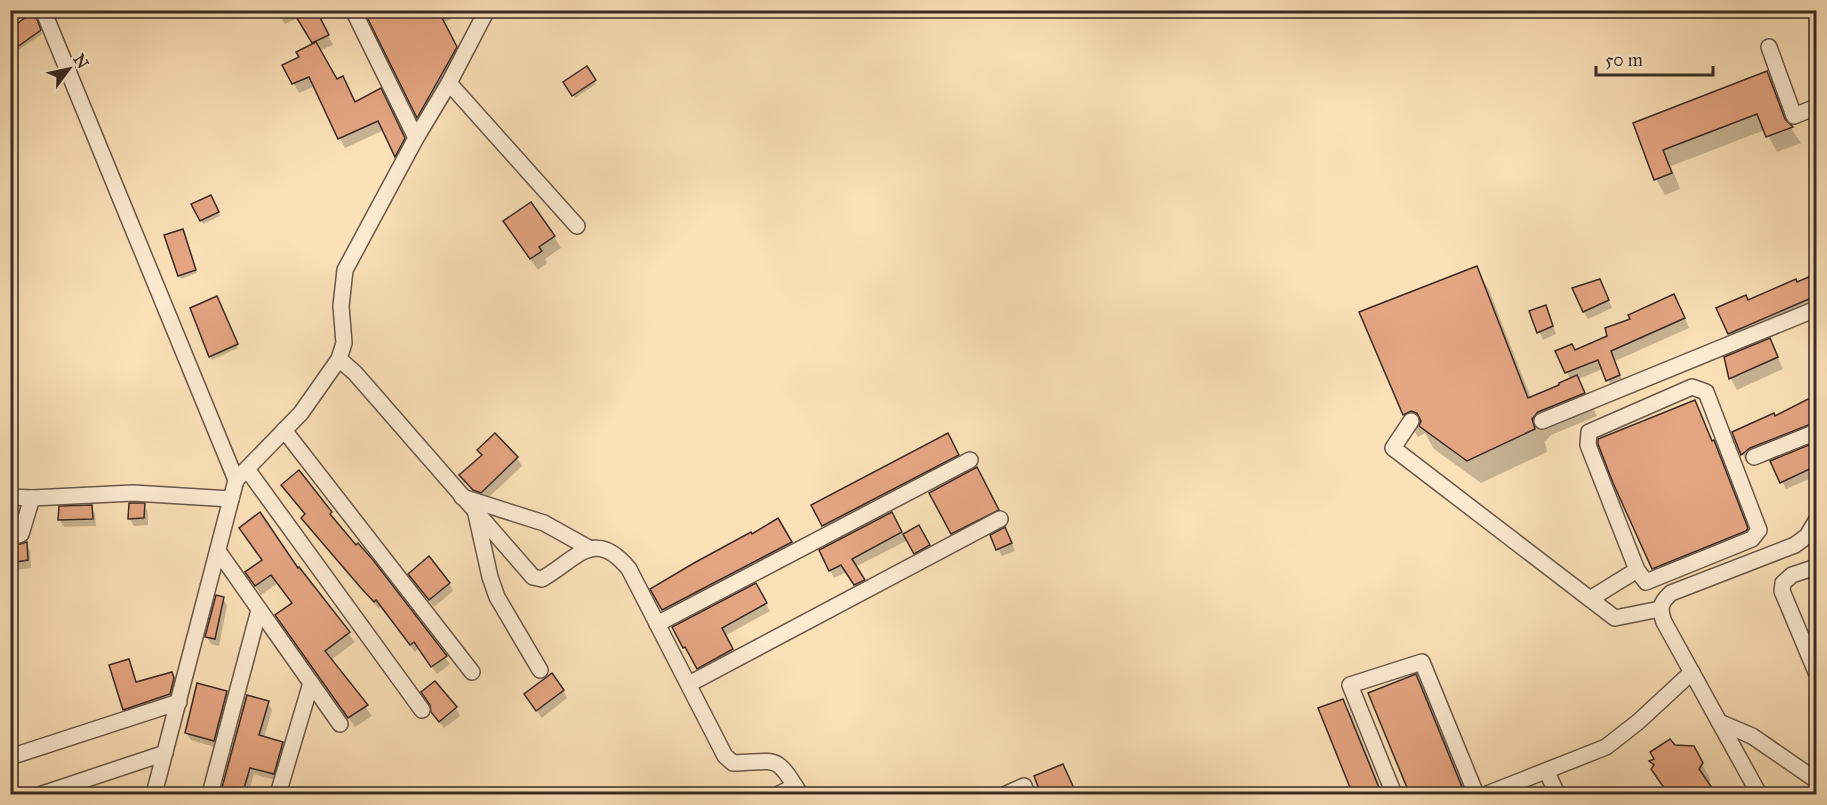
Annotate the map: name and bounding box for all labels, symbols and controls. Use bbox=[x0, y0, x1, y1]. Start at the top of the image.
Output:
north arrow bbox=[39, 39, 99, 99]
scale bar bbox=[1596, 39, 1713, 77]
text: 50 m bbox=[1605, 49, 1643, 71]
text: N bbox=[69, 50, 93, 72]

